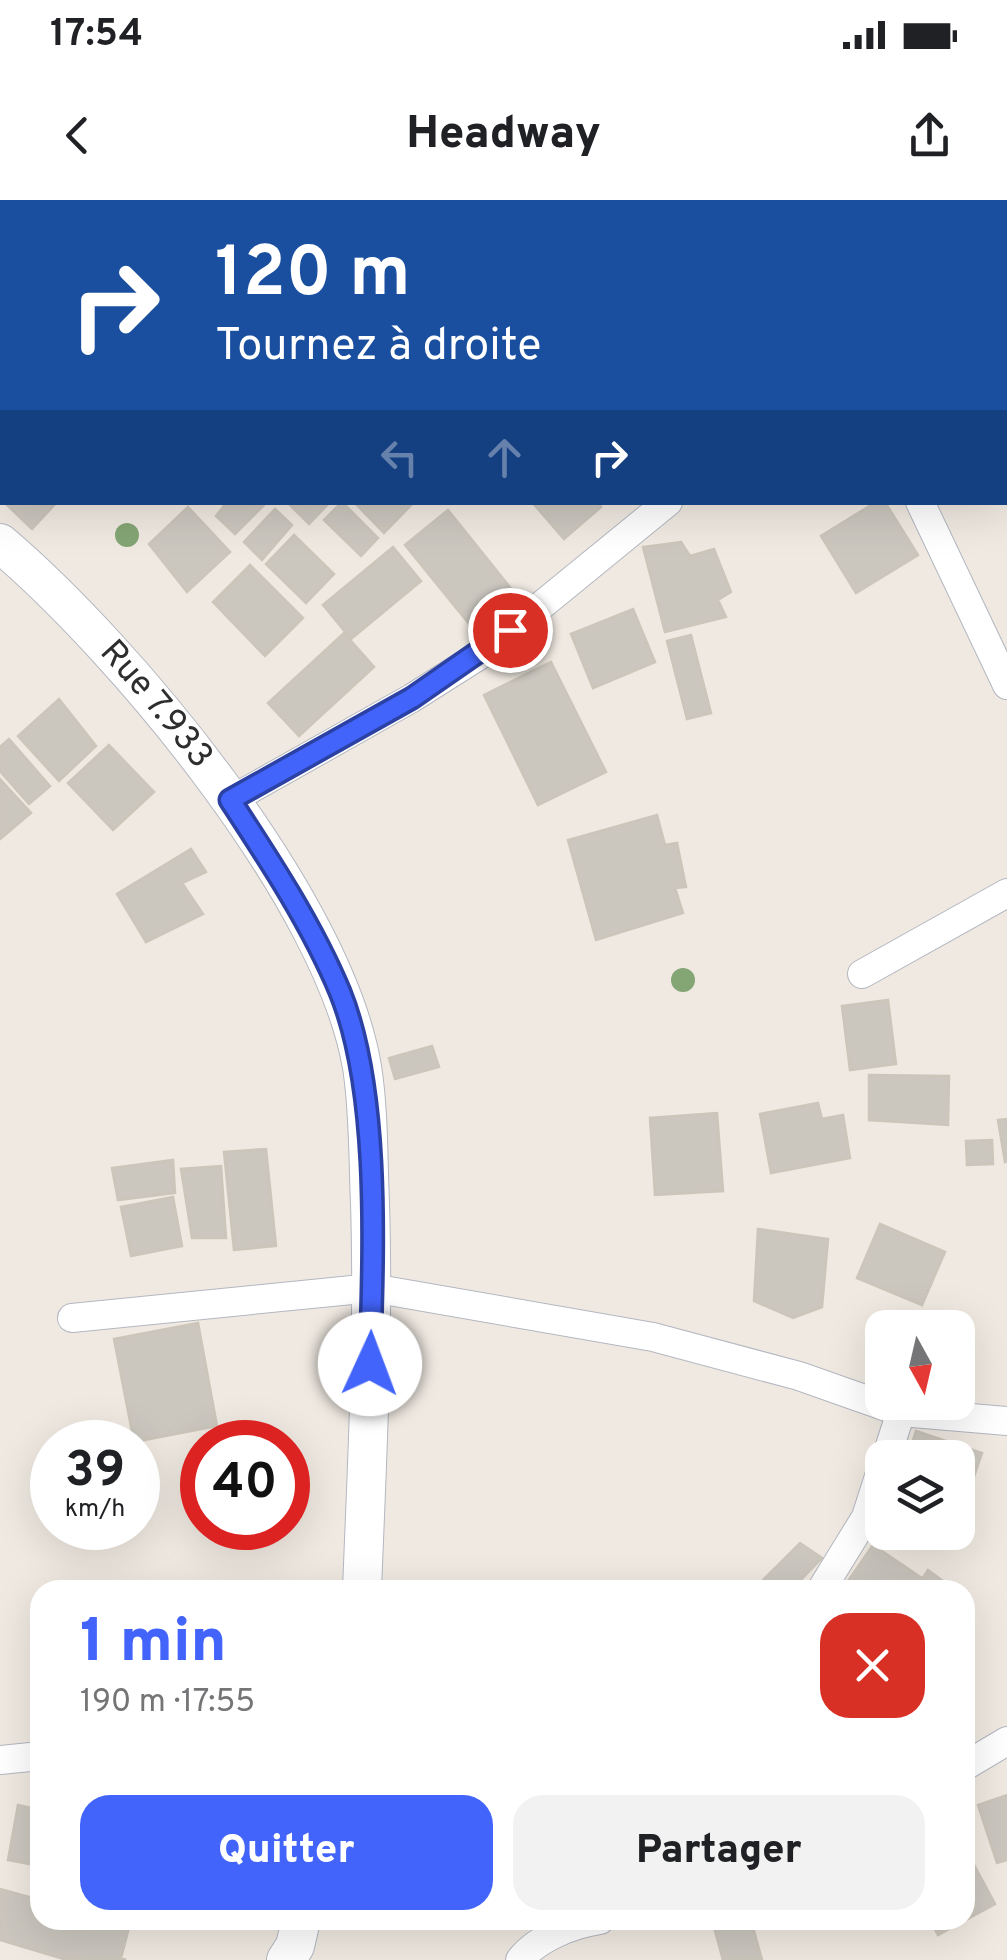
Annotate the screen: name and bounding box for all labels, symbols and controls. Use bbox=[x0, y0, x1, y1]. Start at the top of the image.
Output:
text: 17:54 bbox=[50, 11, 143, 60]
text: Headway bbox=[406, 107, 601, 164]
icon: back bbox=[50, 108, 105, 163]
icon: share bbox=[902, 108, 957, 163]
text: 120 m bbox=[215, 232, 411, 321]
icon: right bbox=[50, 240, 180, 370]
text: Tournez à droite bbox=[215, 319, 542, 376]
icon: left bbox=[372, 430, 427, 485]
icon: ahead bbox=[477, 430, 532, 485]
icon: right bbox=[582, 430, 637, 485]
pin bbox=[468, 588, 553, 673]
icon: arrive bbox=[483, 603, 538, 658]
street label: Rue 7.933 bbox=[89, 632, 222, 778]
north arrow bbox=[865, 1310, 975, 1420]
map controls bbox=[865, 1310, 975, 1550]
position arrow bbox=[318, 1312, 422, 1416]
speed limit sign: 40 bbox=[180, 1420, 310, 1550]
button: layers bbox=[865, 1440, 975, 1550]
text: 39 bbox=[65, 1441, 125, 1504]
text: km/h bbox=[65, 1494, 125, 1526]
text: 1 min bbox=[80, 1607, 227, 1683]
button: close bbox=[820, 1613, 925, 1718]
text: 190 m · 17:55 bbox=[80, 1683, 255, 1723]
button: Quitter bbox=[80, 1795, 493, 1910]
button: Partager bbox=[513, 1795, 925, 1910]

